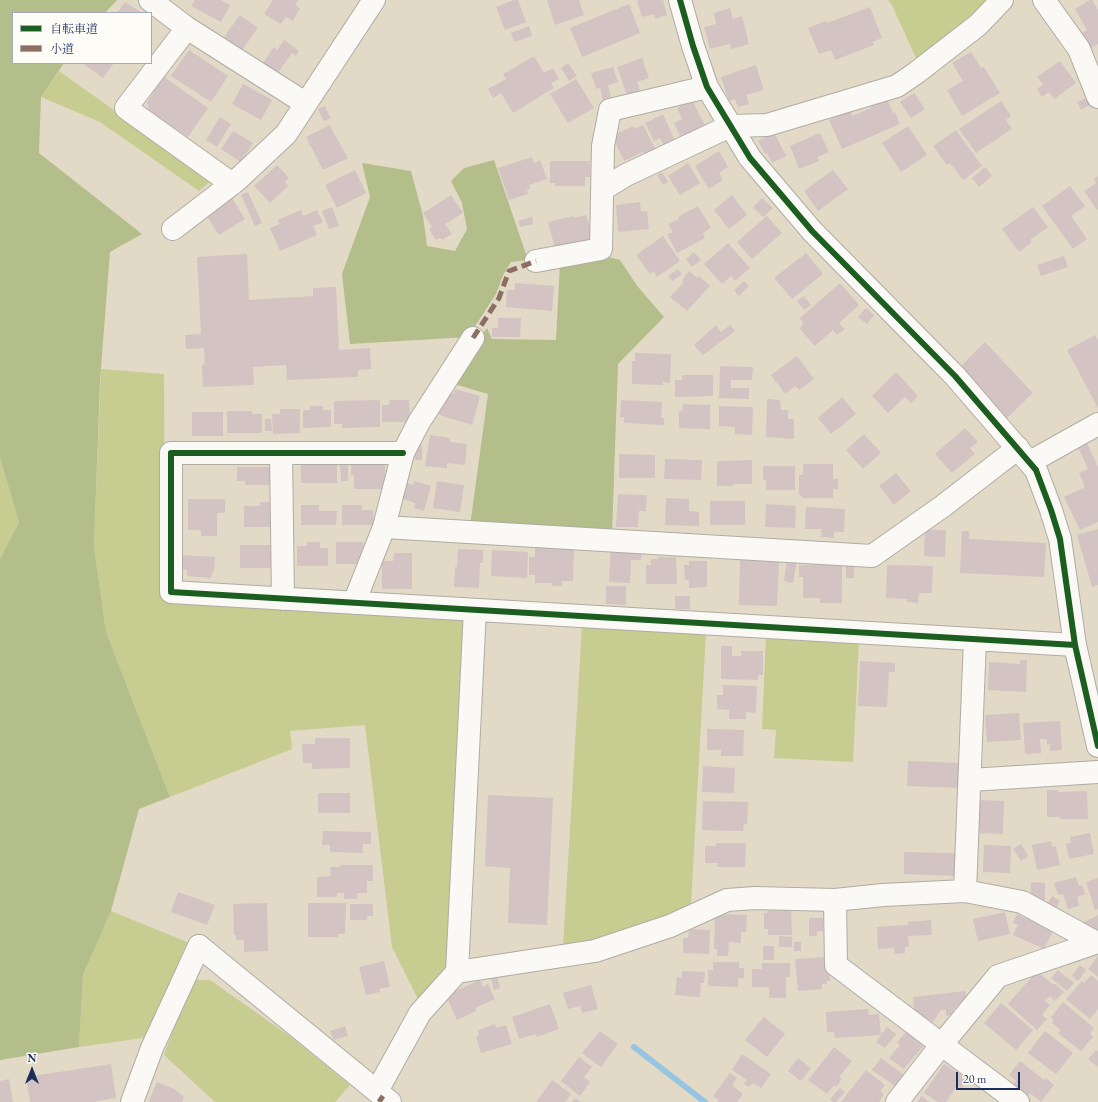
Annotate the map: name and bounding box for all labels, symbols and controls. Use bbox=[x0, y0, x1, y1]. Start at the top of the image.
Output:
legend bbox=[12, 12, 152, 64]
text: 自転車道 bbox=[50, 21, 98, 37]
text: 小道 bbox=[50, 41, 74, 57]
north arrow bbox=[12, 1050, 52, 1090]
text: N bbox=[28, 1051, 36, 1065]
scale bar bbox=[958, 1064, 1022, 1090]
text: 20 m bbox=[963, 1071, 986, 1087]

